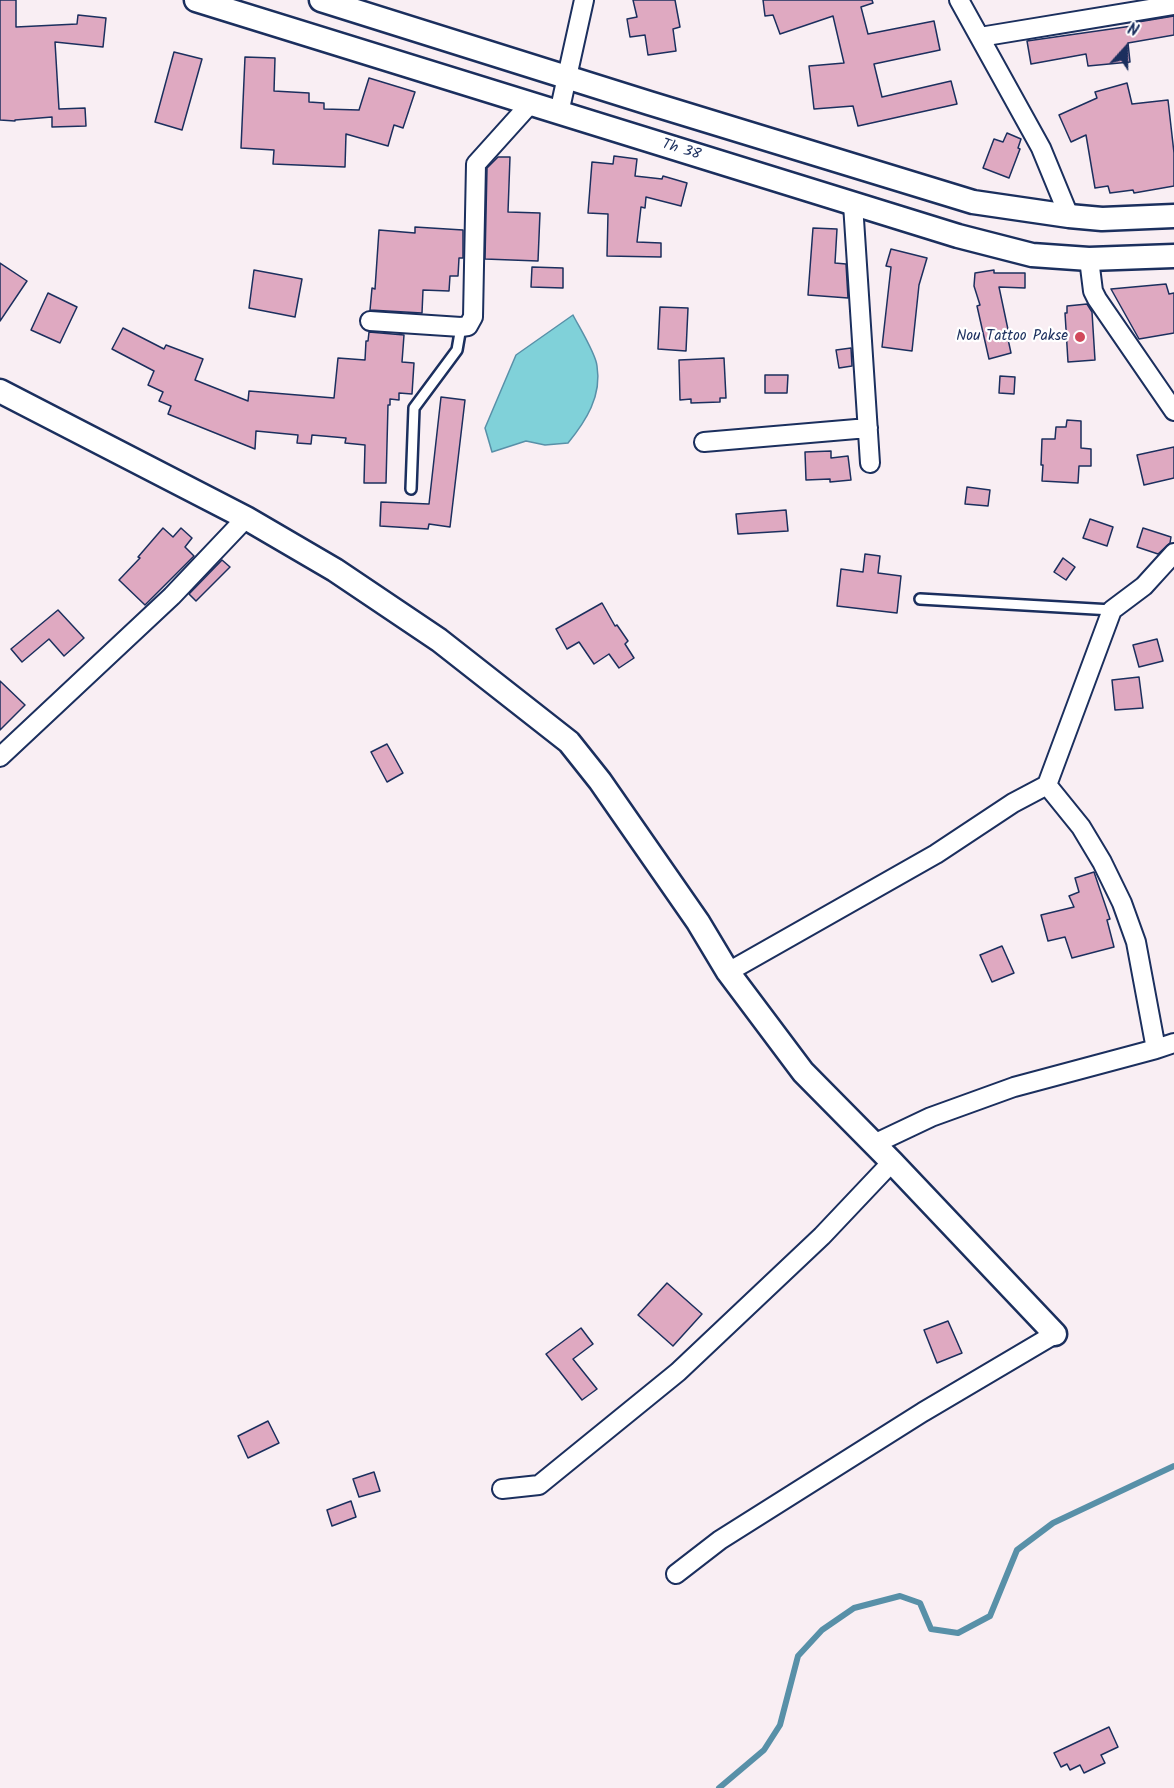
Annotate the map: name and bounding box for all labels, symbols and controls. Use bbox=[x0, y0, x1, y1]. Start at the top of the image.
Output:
text: N bbox=[1123, 17, 1142, 44]
north arrow bbox=[1096, 18, 1156, 78]
street label: Th 38 bbox=[659, 137, 703, 165]
place label: Nou Tattoo Pakse bbox=[956, 328, 1068, 346]
marker: Nou Tattoo Pakse bbox=[1073, 330, 1087, 344]

